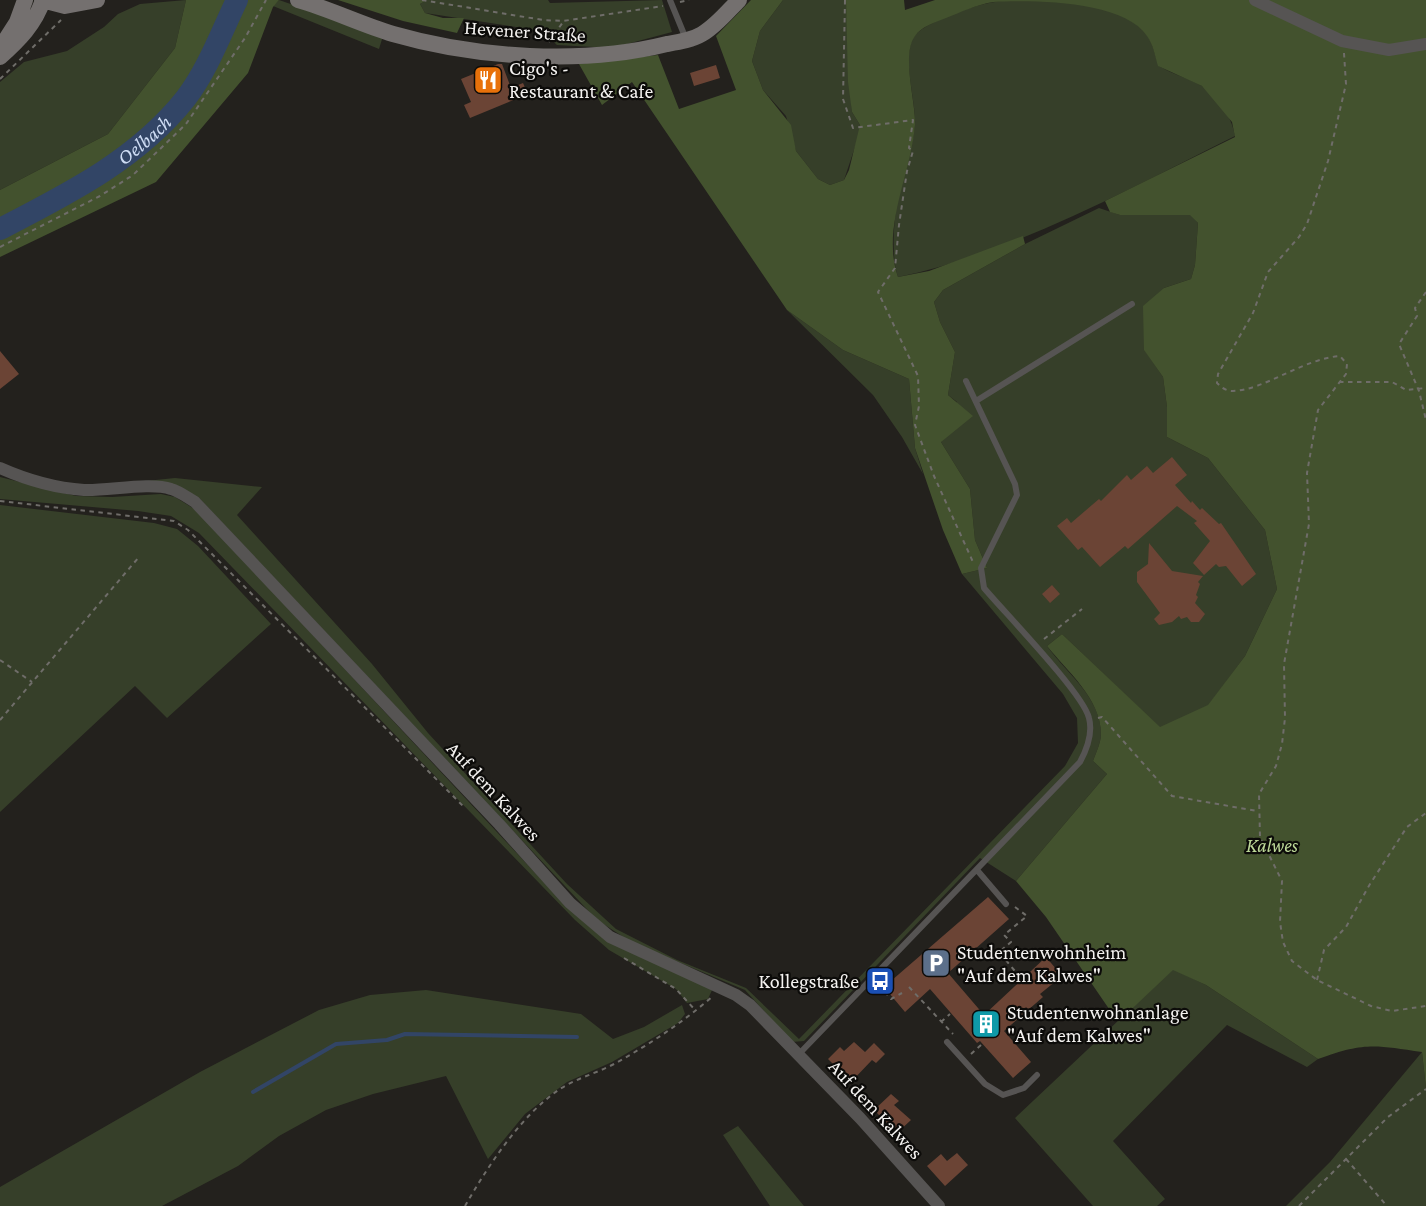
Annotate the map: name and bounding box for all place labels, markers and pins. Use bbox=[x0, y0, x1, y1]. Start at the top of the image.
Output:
place label: Cigo's - Restaurant & Cafe bbox=[509, 57, 653, 102]
restaurant icon: Cigo's - Restaurant & Cafe bbox=[472, 64, 504, 96]
place label: Studentenwohnheim "Auf dem Kalwes" bbox=[957, 941, 1126, 986]
parking icon: Studentenwohnheim "Auf dem Kalwes" bbox=[920, 947, 952, 979]
bus stop icon: Kollegstraße bbox=[864, 965, 896, 997]
place label: Kollegstraße bbox=[759, 970, 859, 993]
place label: Studentenwohnanlage "Auf dem Kalwes" bbox=[1007, 1001, 1189, 1046]
building icon: Studentenwohnanlage "Auf dem Kalwes" bbox=[970, 1008, 1002, 1040]

